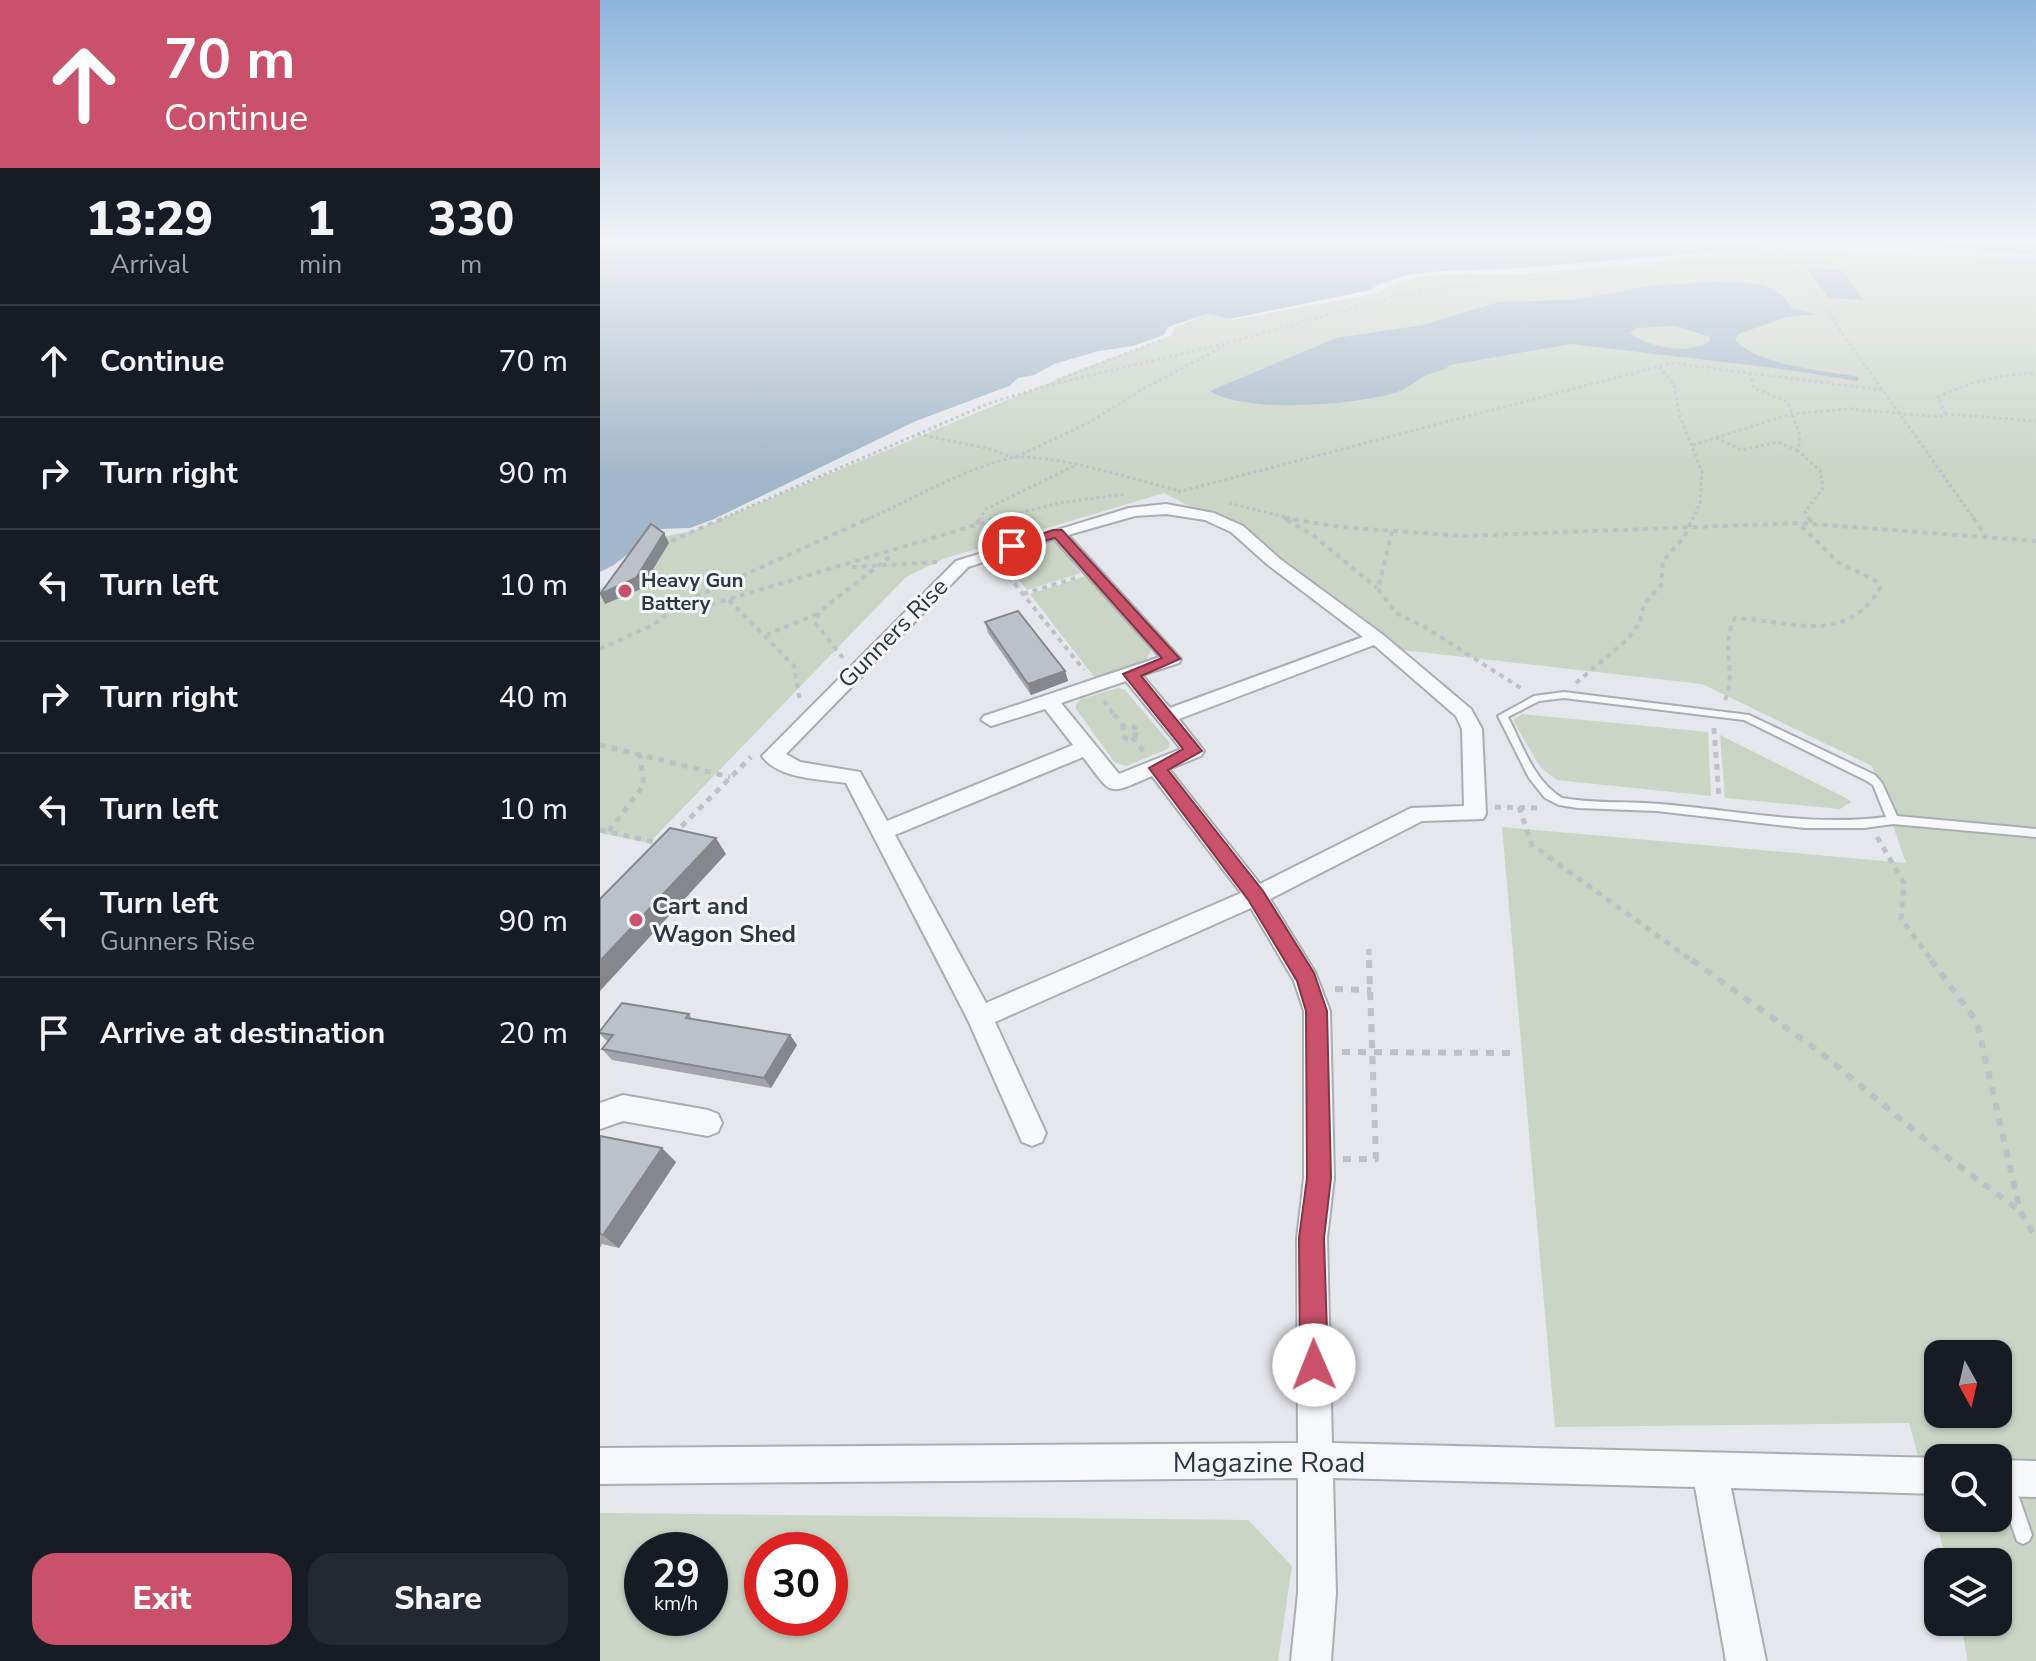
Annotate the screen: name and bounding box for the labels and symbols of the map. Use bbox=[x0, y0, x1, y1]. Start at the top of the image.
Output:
pin bbox=[978, 512, 1046, 580]
place label: Heavy Gun Battery bbox=[641, 567, 743, 617]
street label: Gunners Rise bbox=[831, 571, 955, 695]
marker: Heavy Gun Battery bbox=[616, 582, 634, 600]
place label: Cart and Wagon Shed bbox=[652, 890, 796, 950]
marker: Cart and Wagon Shed bbox=[627, 911, 645, 929]
position arrow bbox=[1272, 1323, 1356, 1407]
north arrow bbox=[1924, 1340, 2012, 1428]
street label: Magazine Road bbox=[1173, 1444, 1365, 1482]
speed limit sign: 30 bbox=[744, 1532, 848, 1636]

